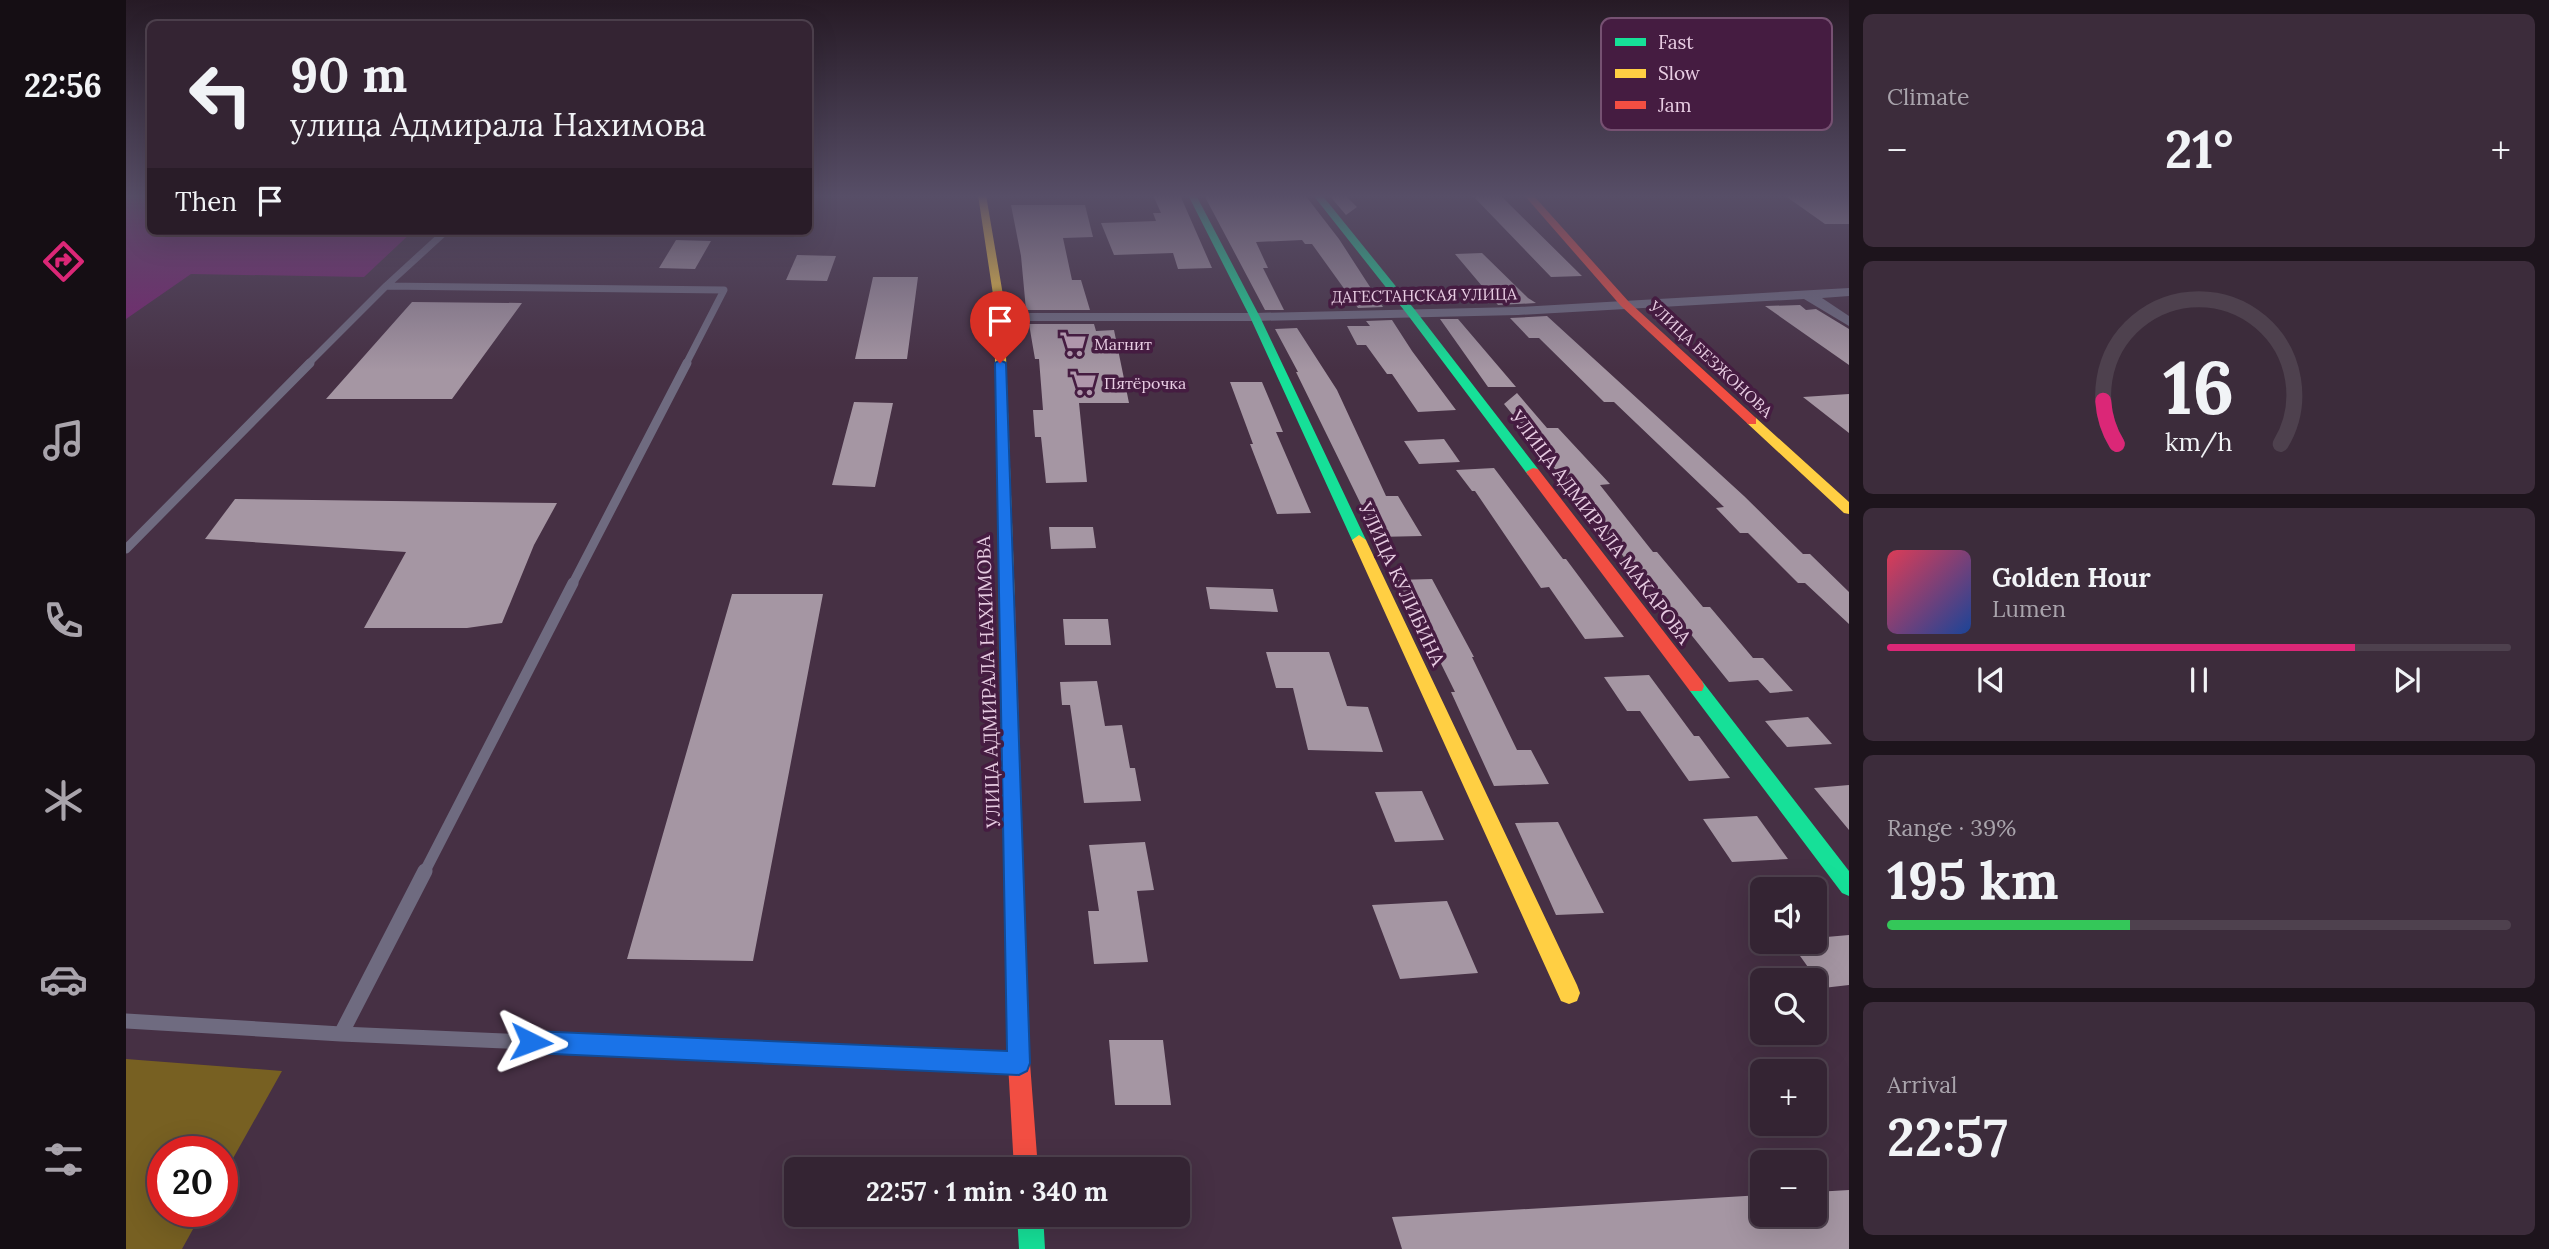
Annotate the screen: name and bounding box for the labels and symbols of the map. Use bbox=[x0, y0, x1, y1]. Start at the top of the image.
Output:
legend bbox=[1601, 18, 1832, 130]
text: Fast bbox=[1658, 30, 1694, 54]
text: Slow bbox=[1658, 61, 1701, 85]
text: Jam bbox=[1657, 93, 1692, 117]
street label: ДАГЕСТАНСКАЯ УЛИЦА bbox=[1331, 283, 1518, 307]
pin bbox=[970, 291, 1030, 363]
street label: УЛИЦА БЕЗЖОНОВА bbox=[1644, 296, 1778, 422]
supermarket icon: Магнит bbox=[1058, 329, 1088, 359]
place label: Магнит bbox=[1094, 334, 1152, 354]
supermarket icon: Пятёрочка bbox=[1068, 368, 1098, 398]
place label: Пятёрочка bbox=[1104, 373, 1186, 393]
street label: УЛИЦА АДМИРАЛА МАКАРОВА bbox=[1505, 405, 1697, 649]
street label: УЛИЦА КУЛИБИНА bbox=[1353, 498, 1451, 670]
street label: УЛИЦА АДМИРАЛА НАХИМОВА bbox=[971, 534, 1005, 829]
position arrow bbox=[494, 1005, 568, 1079]
speed limit sign: 20 bbox=[147, 1136, 238, 1227]

